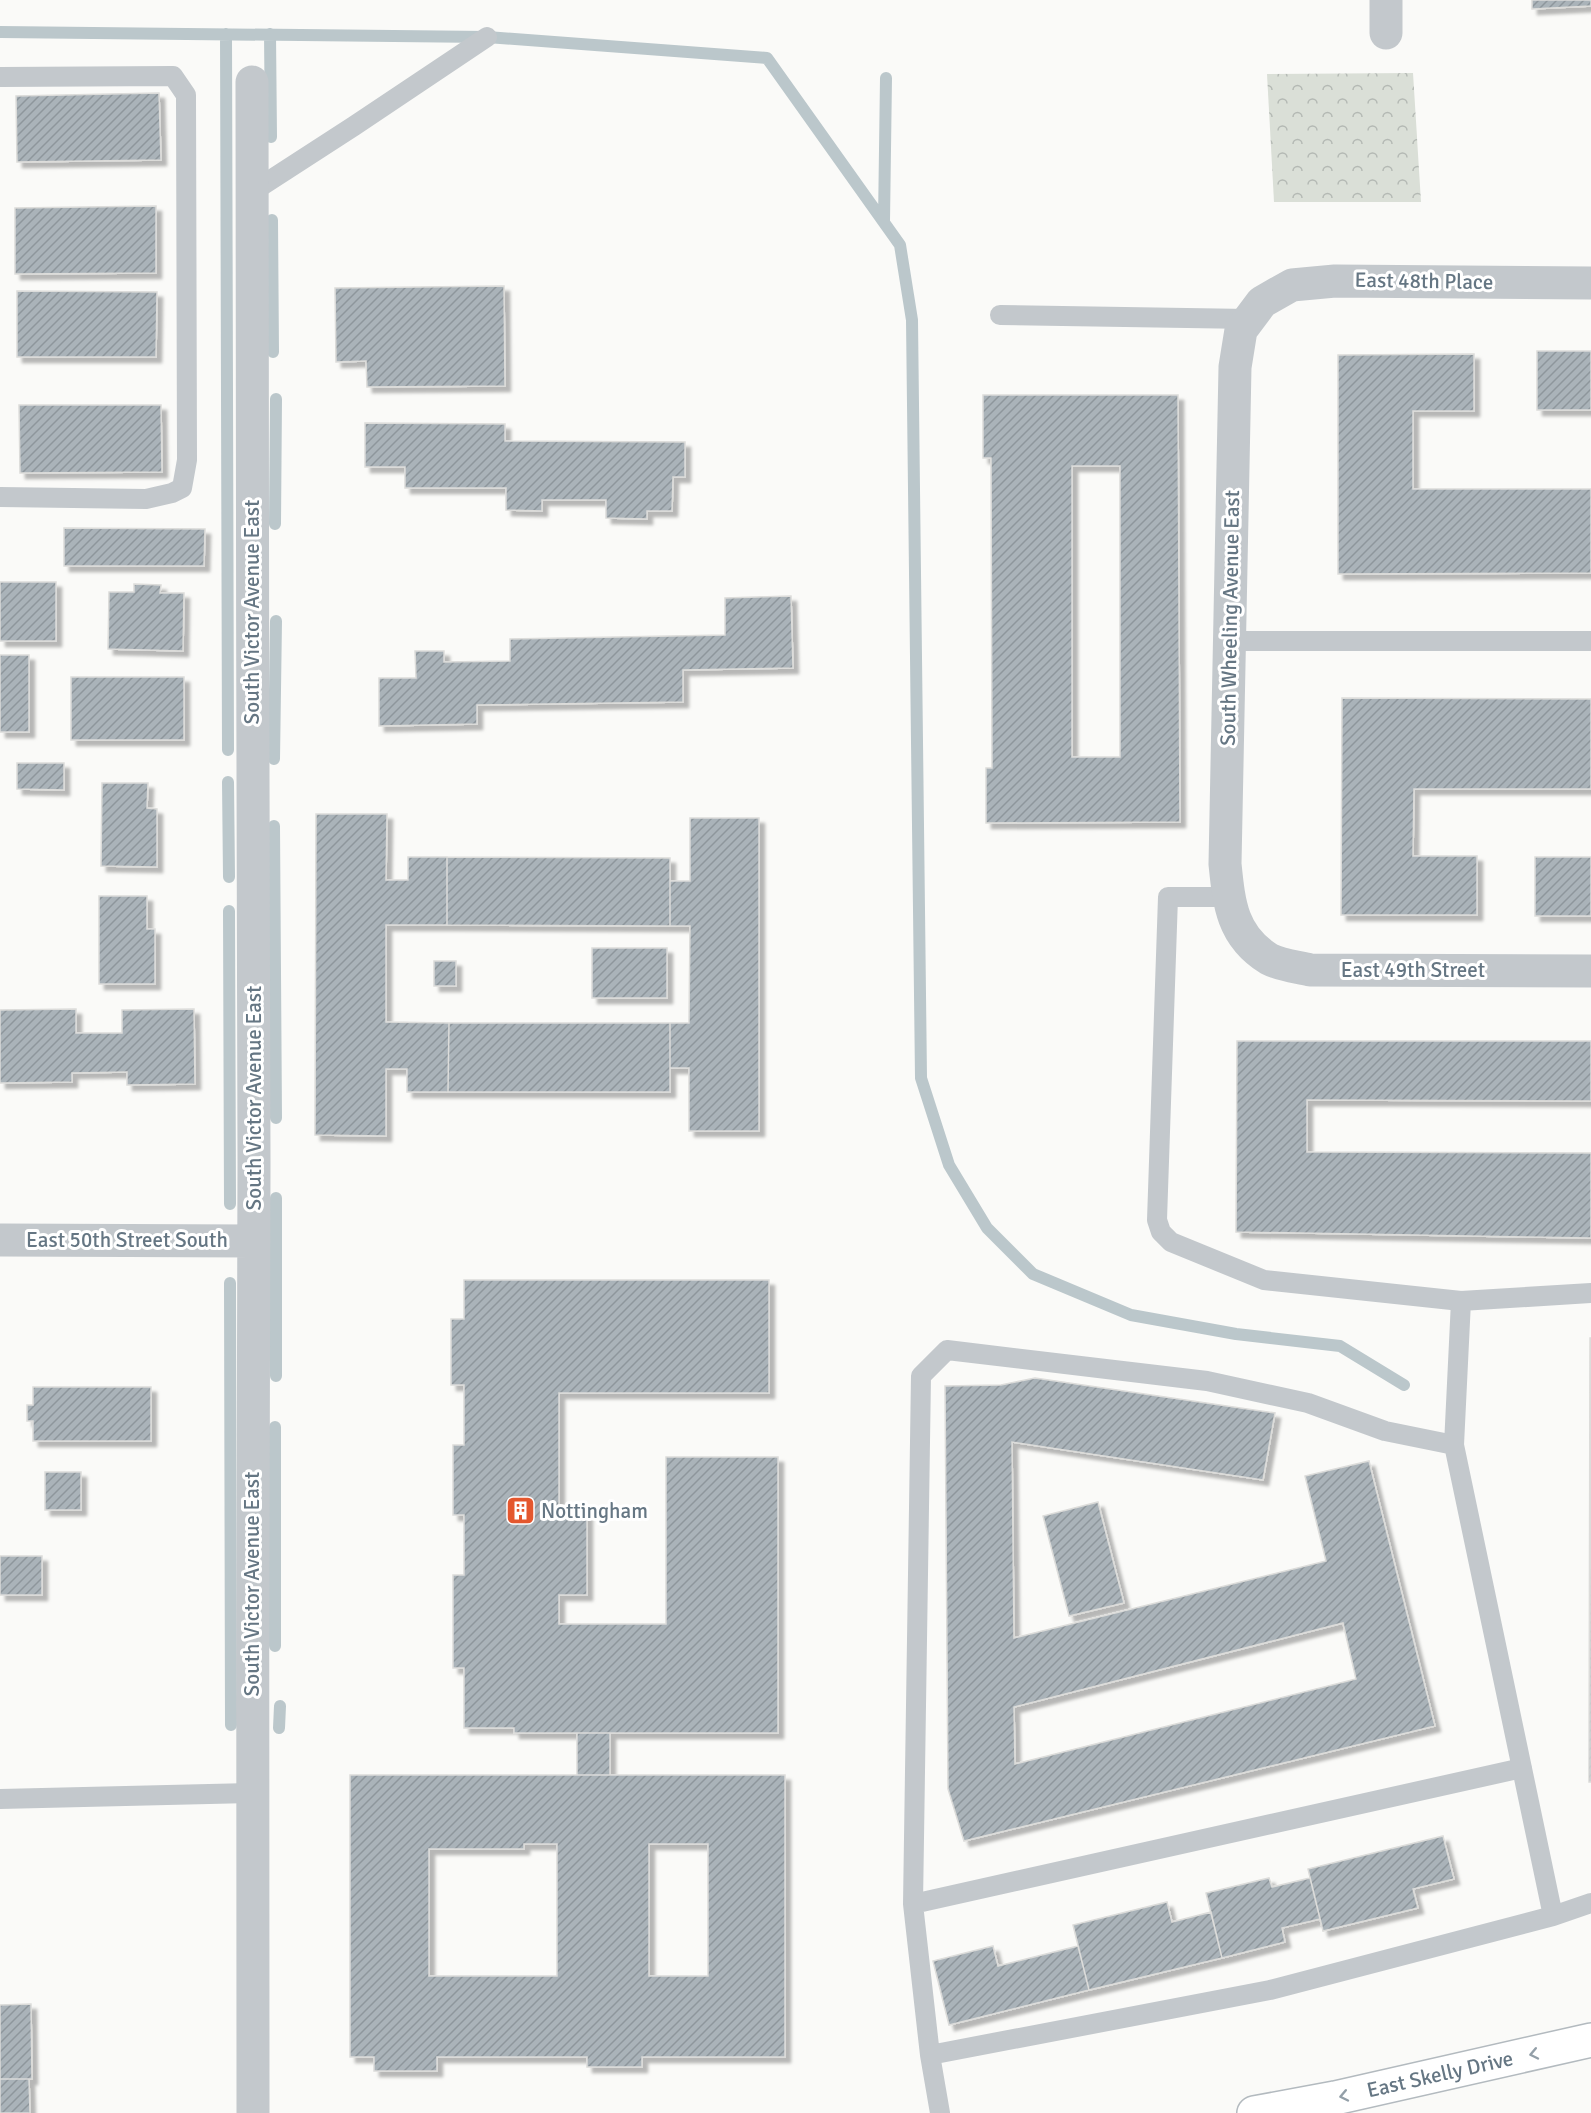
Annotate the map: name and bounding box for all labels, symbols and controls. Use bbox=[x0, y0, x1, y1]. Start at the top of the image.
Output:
street label: East 48th Place bbox=[1354, 267, 1494, 295]
street label: South Wheeling Avenue East bbox=[1215, 490, 1245, 746]
street label: South Victor Avenue East bbox=[239, 500, 265, 724]
street label: East 49th Street bbox=[1341, 957, 1485, 983]
street label: South Victor Avenue East bbox=[241, 986, 267, 1210]
street label: East 50th Street South bbox=[26, 1227, 228, 1253]
street label: South Victor Avenue East bbox=[239, 1472, 265, 1696]
building icon: Nottingham bbox=[504, 1495, 536, 1527]
place label: Nottingham bbox=[541, 1498, 648, 1524]
street label: East Skelly Drive bbox=[1364, 2045, 1516, 2103]
one-way arrow bbox=[1529, 2047, 1539, 2060]
one-way arrow bbox=[1339, 2089, 1349, 2102]

